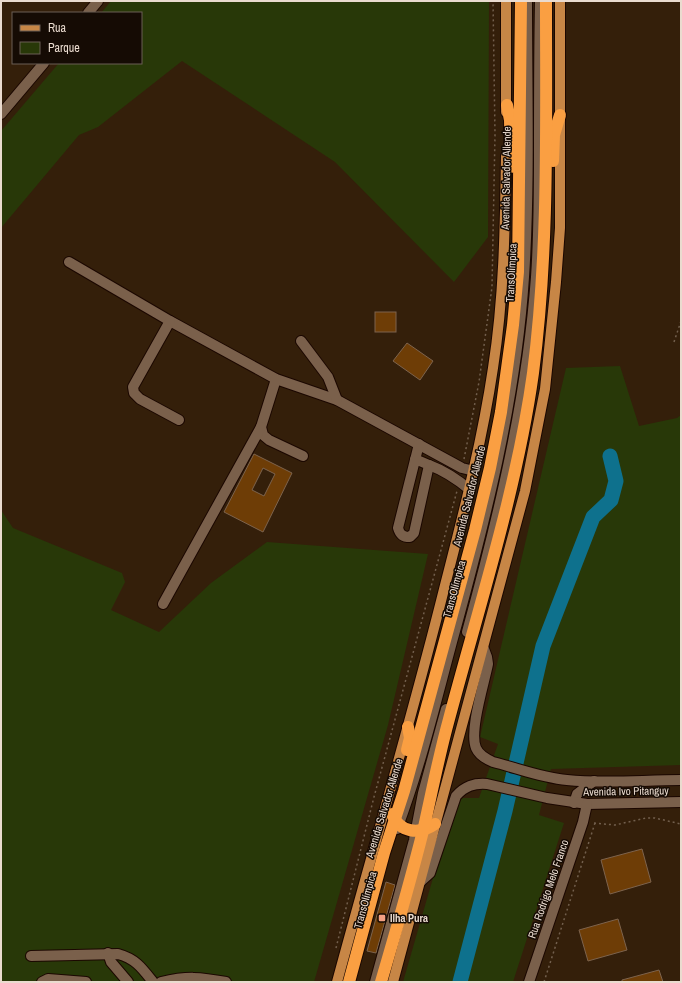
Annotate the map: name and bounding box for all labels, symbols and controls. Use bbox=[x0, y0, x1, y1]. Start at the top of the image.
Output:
legend bbox=[12, 12, 142, 64]
text: Rua bbox=[48, 20, 67, 36]
text: Parque bbox=[48, 40, 80, 56]
street label: Avenida Salvador Allende bbox=[498, 126, 514, 231]
street label: TransOlímpica bbox=[502, 243, 520, 303]
street label: Avenida Salvador Allende bbox=[449, 444, 488, 549]
street label: TransOlímpica bbox=[440, 559, 468, 619]
street label: Avenida Salvador Allende bbox=[362, 757, 406, 860]
street label: Avenida Ivo Pitanguy bbox=[582, 783, 669, 799]
street label: Rua Rodrigo Melo Franco bbox=[524, 838, 572, 940]
street label: TransOlímpica bbox=[351, 870, 379, 930]
place label: Ilha Pura bbox=[390, 911, 428, 925]
marker: Ilha Pura bbox=[377, 913, 387, 923]

